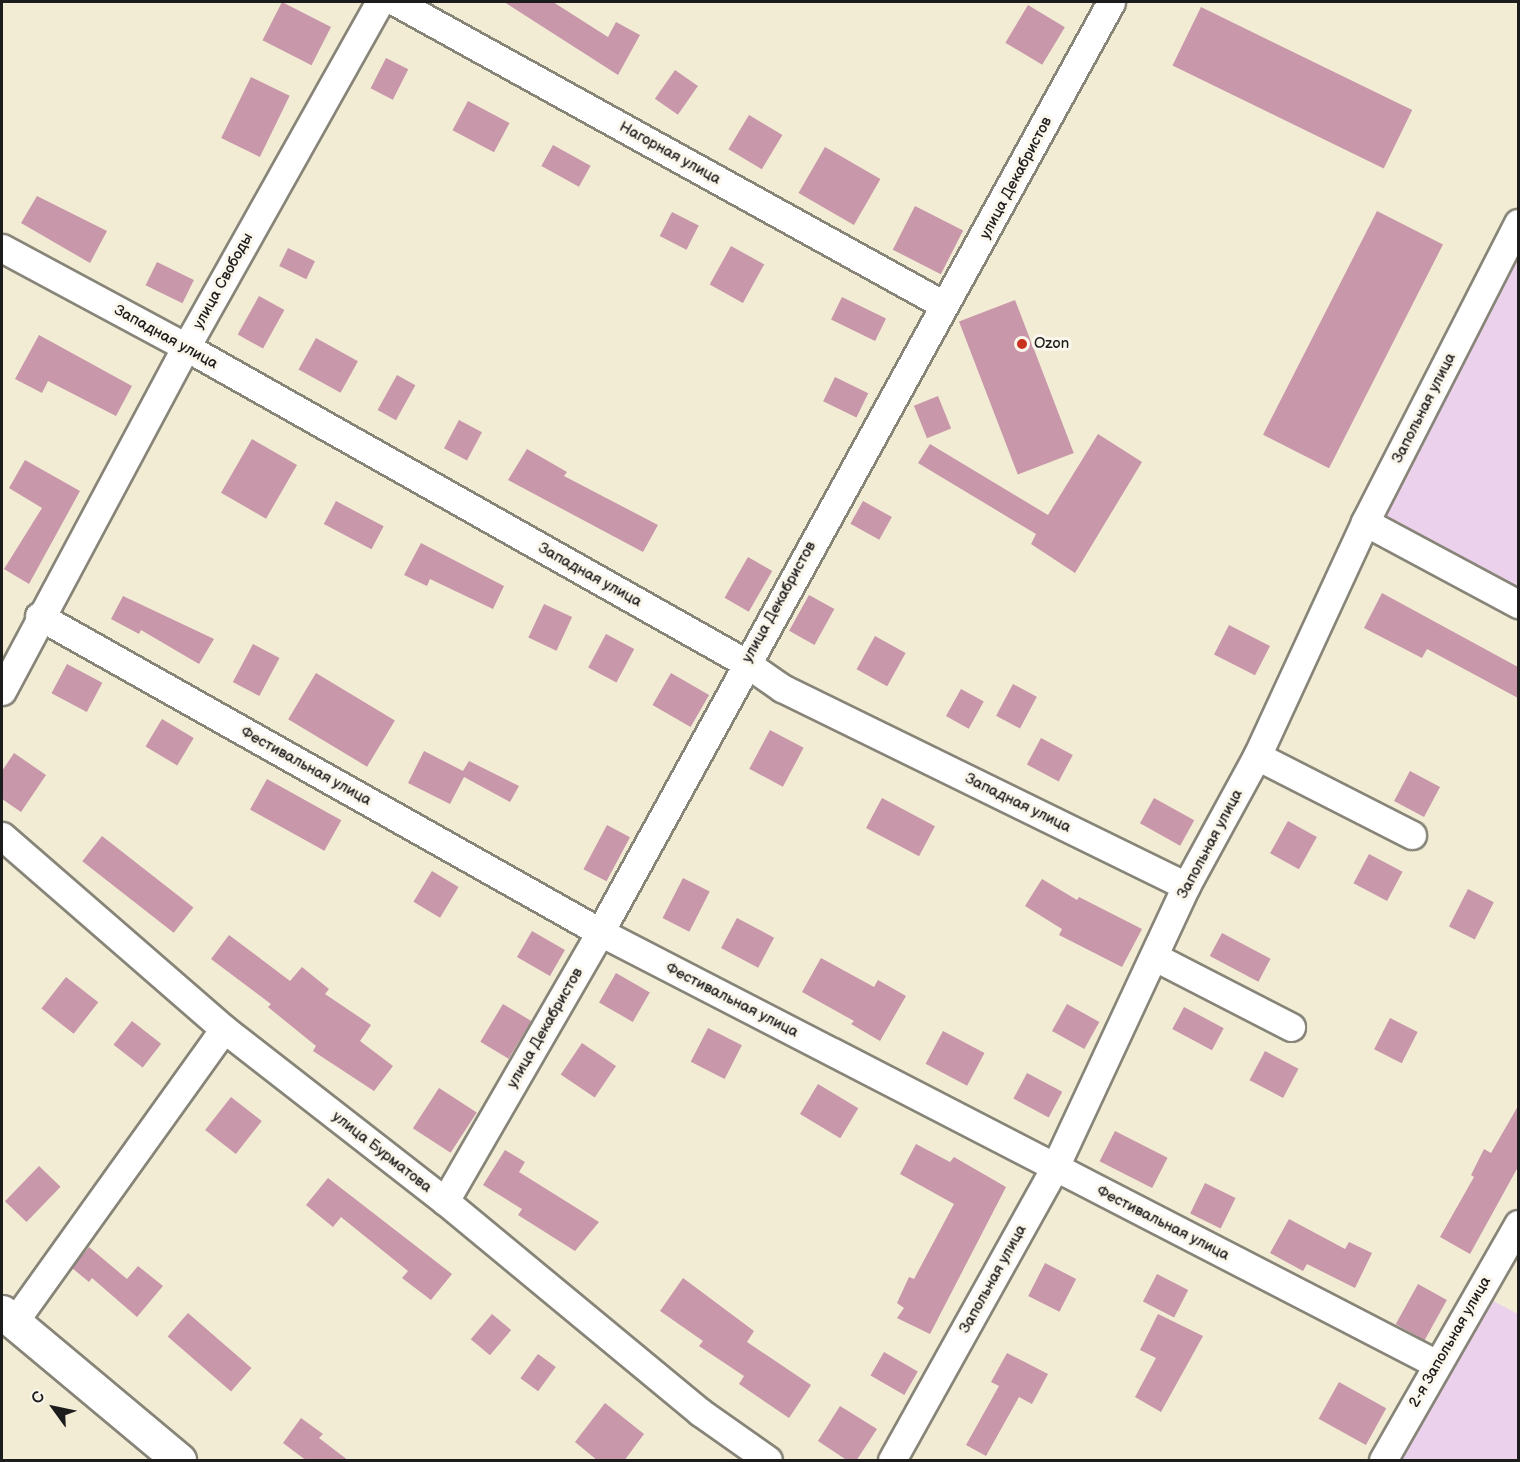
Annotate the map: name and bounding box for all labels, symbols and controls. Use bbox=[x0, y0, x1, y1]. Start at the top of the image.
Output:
street label: улица Декабристов bbox=[976, 114, 1056, 242]
street label: Нагорная улица bbox=[616, 118, 724, 188]
street label: улица Свободы bbox=[189, 230, 257, 332]
street label: Западная улица bbox=[111, 301, 221, 373]
place label: Ozon bbox=[1034, 335, 1069, 353]
marker: Ozon bbox=[1015, 337, 1029, 351]
street label: Запольная улица bbox=[1388, 350, 1460, 466]
street label: улица Декабристов bbox=[738, 538, 820, 666]
street label: Западная улица bbox=[535, 539, 645, 611]
street label: Фестивальная улица bbox=[238, 723, 374, 809]
street label: Западная улица bbox=[962, 770, 1074, 836]
street label: Запольная улица bbox=[1174, 786, 1246, 902]
street label: Фестивальная улица bbox=[663, 959, 801, 1041]
street label: улица Декабристов bbox=[503, 965, 587, 1091]
street label: улица Бурматова bbox=[329, 1108, 435, 1196]
street label: Фестивальная улица bbox=[1094, 1182, 1232, 1264]
street label: Запольная улица bbox=[956, 1222, 1030, 1336]
street label: 2-я Запольная улица bbox=[1405, 1273, 1495, 1411]
north arrow bbox=[24, 1378, 84, 1438]
text: С bbox=[27, 1388, 49, 1408]

